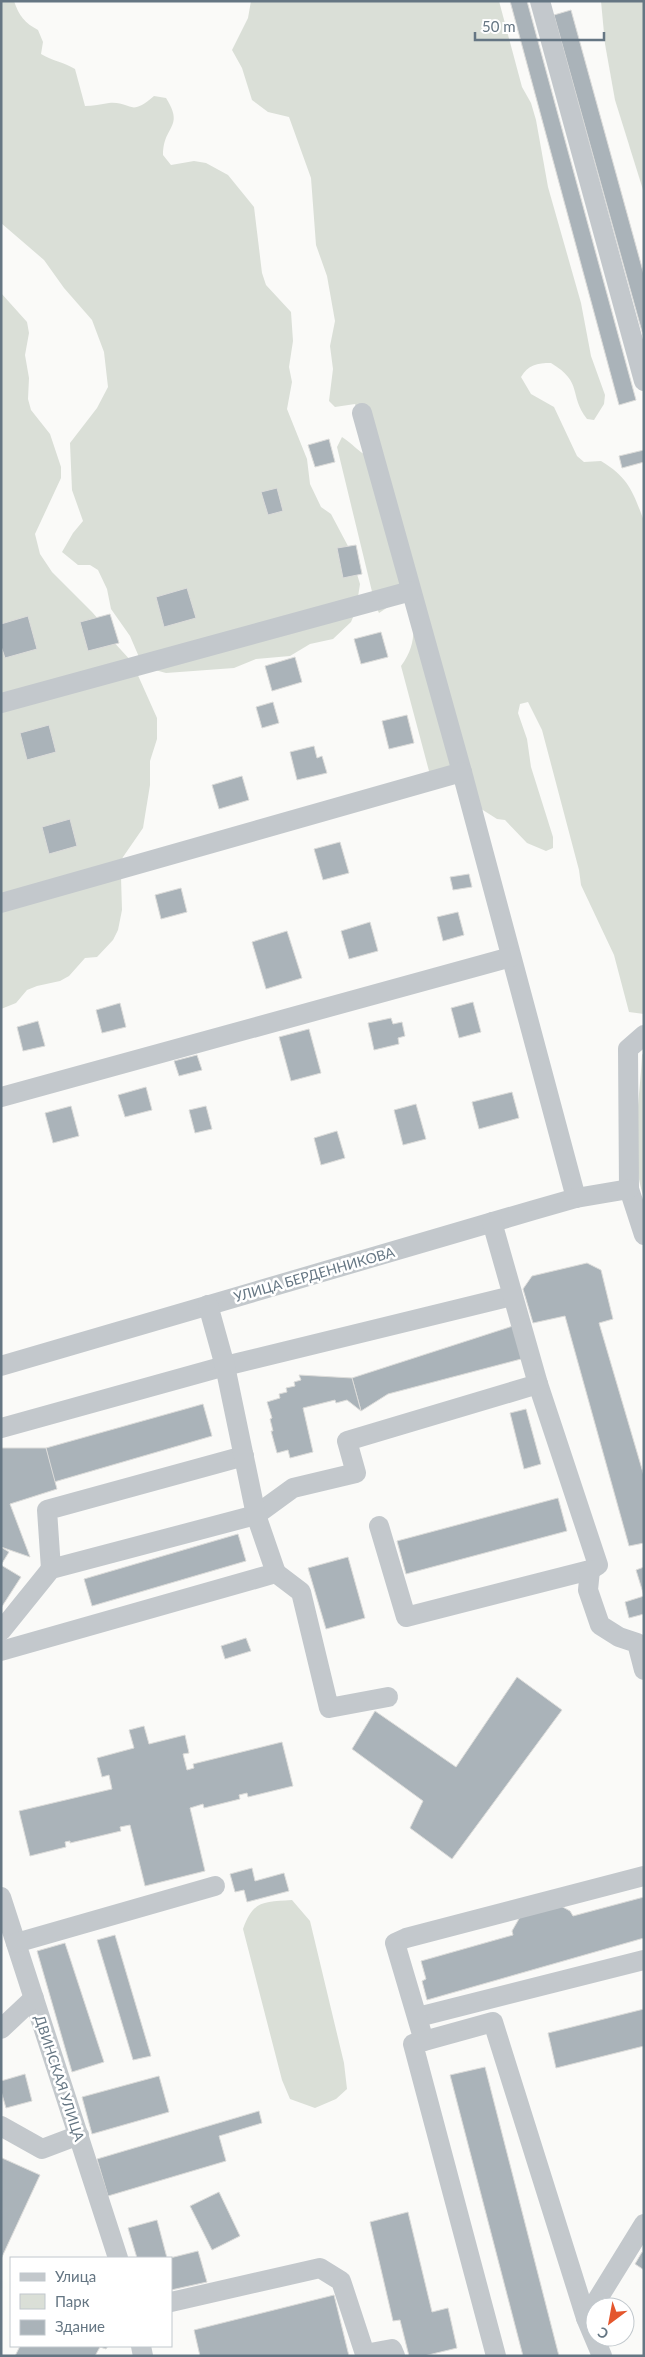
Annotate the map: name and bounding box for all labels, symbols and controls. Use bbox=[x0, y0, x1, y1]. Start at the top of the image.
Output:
scale bar bbox=[475, 10, 604, 42]
text: 50 m bbox=[482, 17, 516, 35]
street label: УЛИЦА БЕРДЕННИКОВА bbox=[232, 1243, 397, 1305]
street label: ДВИНСКАЯ УЛИЦА bbox=[32, 2013, 89, 2144]
legend bbox=[10, 2257, 172, 2347]
text: Улица bbox=[55, 2267, 96, 2285]
text: Парк bbox=[55, 2292, 90, 2310]
north arrow bbox=[585, 2297, 635, 2347]
text: Здание bbox=[55, 2317, 105, 2335]
text: С bbox=[594, 2323, 611, 2343]

